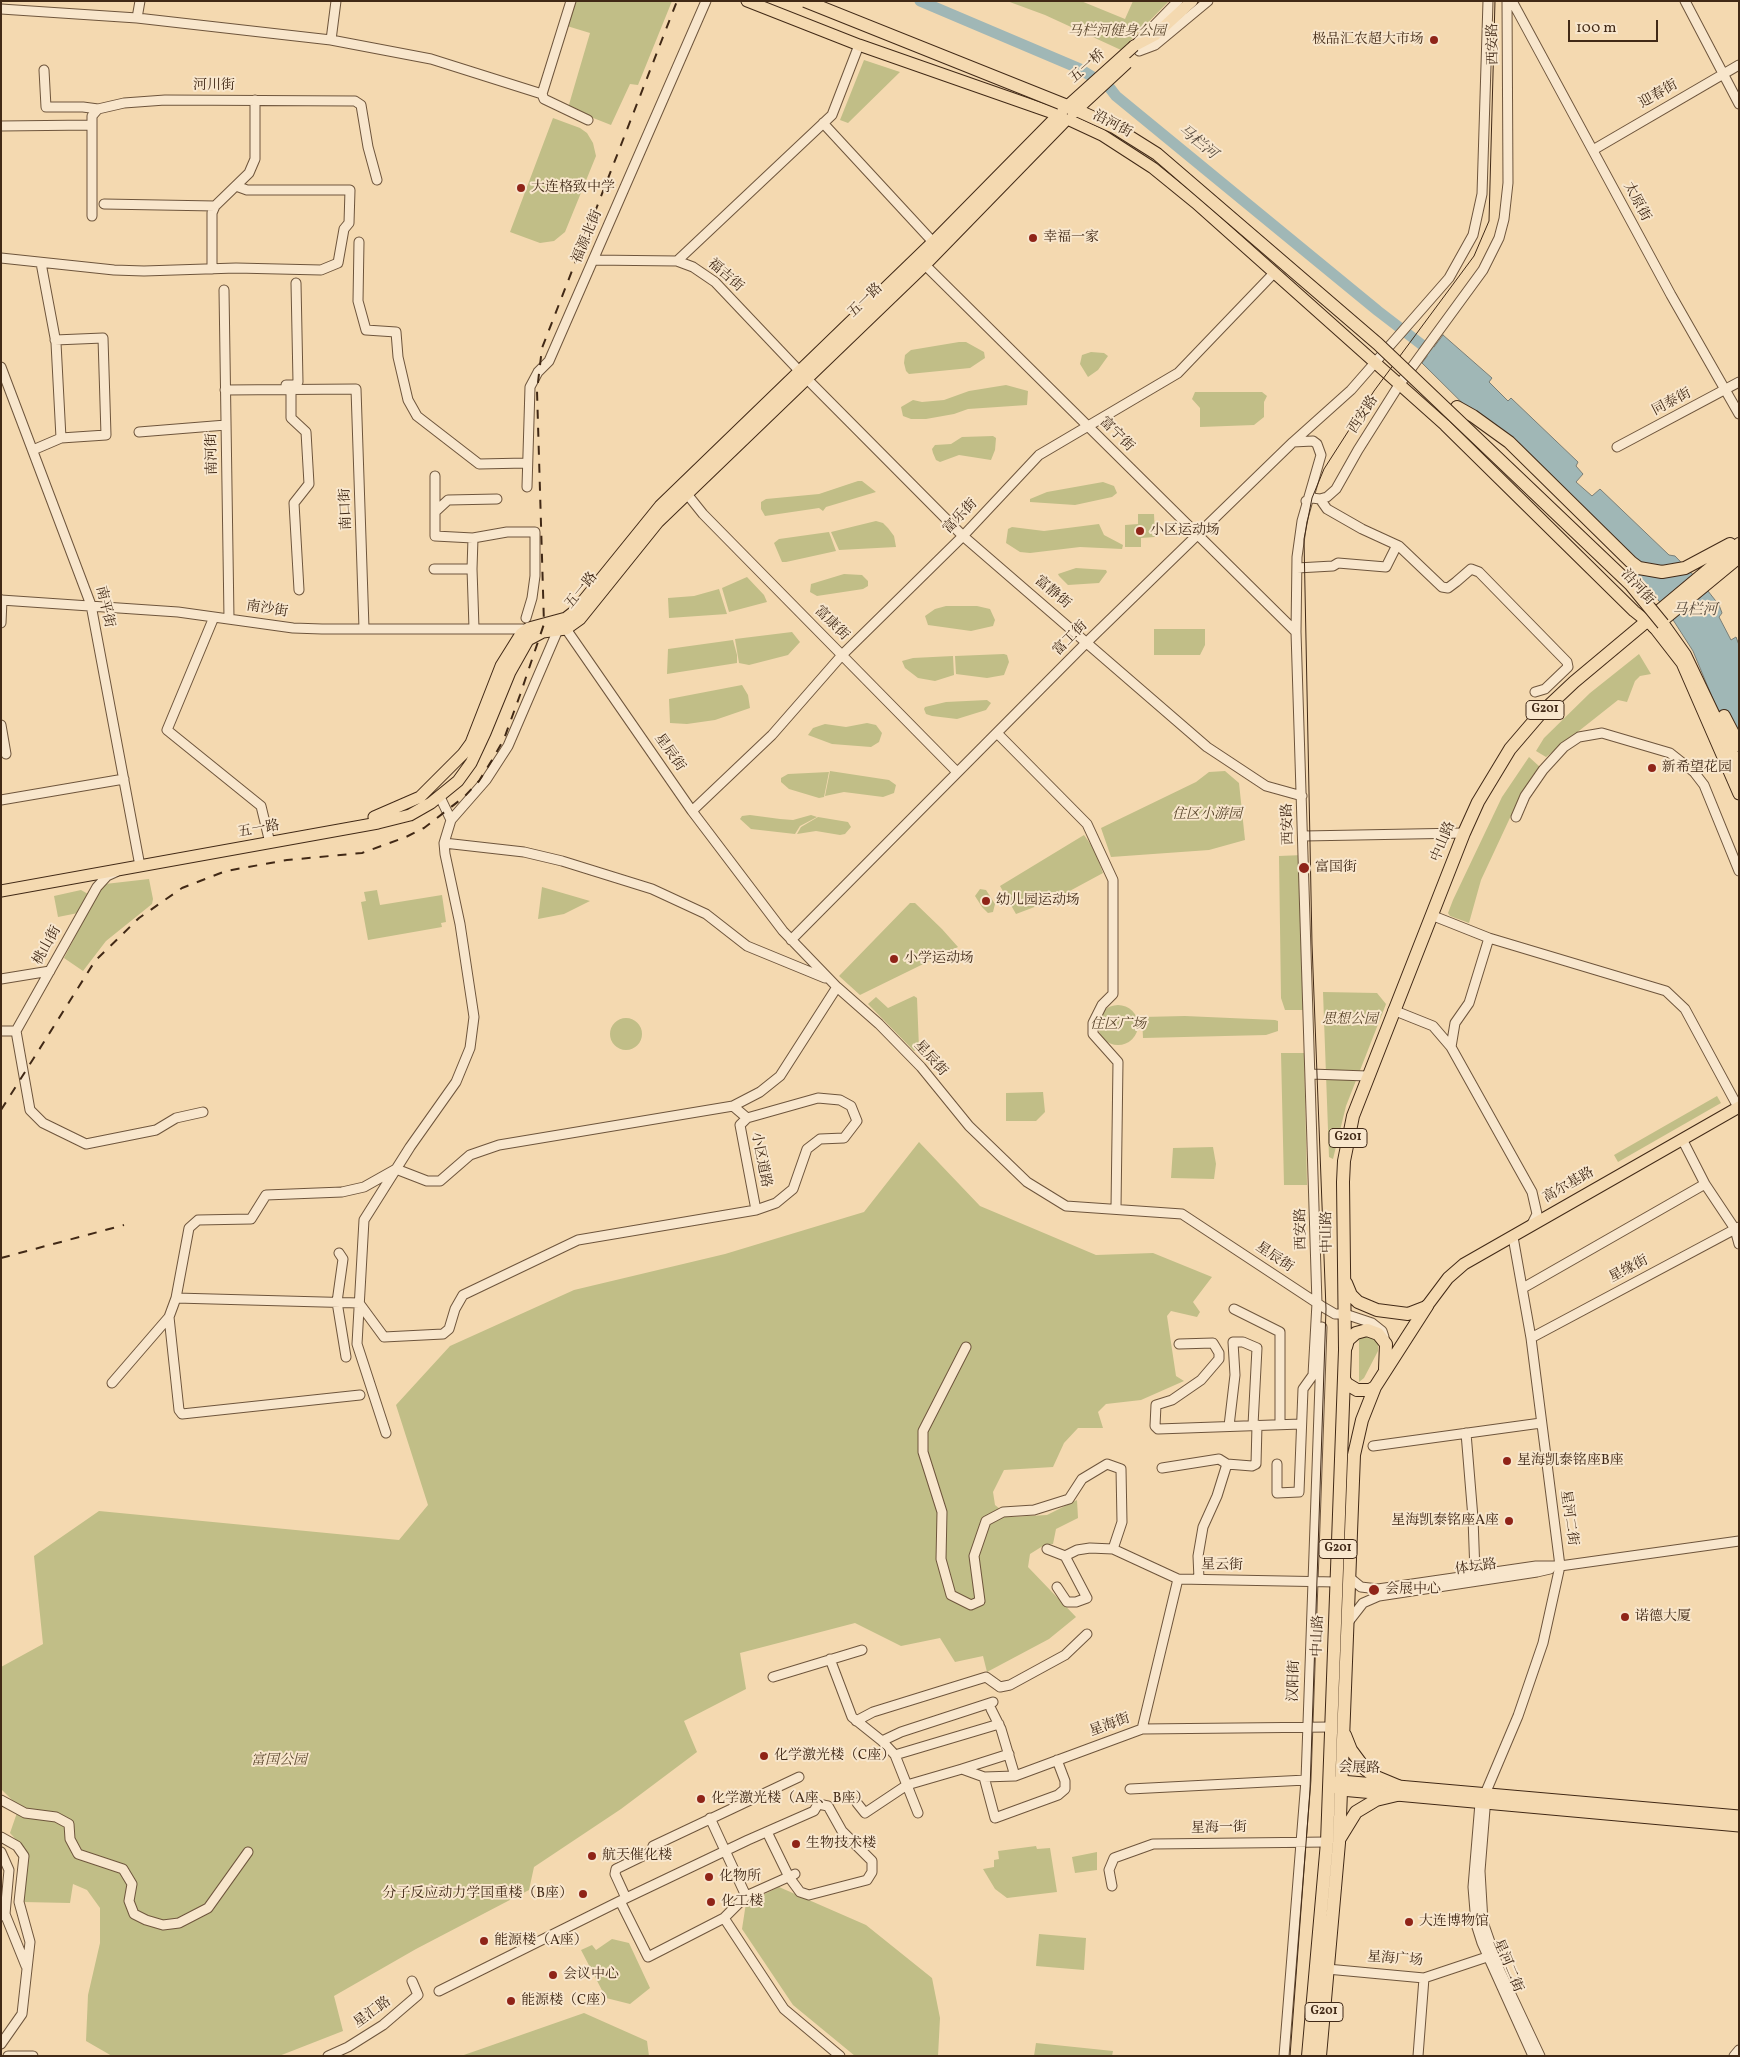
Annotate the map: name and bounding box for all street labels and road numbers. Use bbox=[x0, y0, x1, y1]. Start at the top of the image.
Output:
street label: 西安路 bbox=[1485, 23, 1503, 65]
street label: 五一桥 bbox=[1067, 47, 1109, 87]
street label: 迎春街 bbox=[1637, 77, 1681, 113]
street label: 河川街 bbox=[193, 78, 235, 94]
street label: 沿河街 bbox=[1090, 108, 1134, 142]
street label: 太原街 bbox=[1619, 180, 1653, 224]
street label: 福源北街 bbox=[569, 208, 607, 266]
street label: 福吉街 bbox=[704, 256, 746, 296]
street label: 五一路 bbox=[845, 280, 887, 322]
street label: 同泰街 bbox=[1650, 386, 1694, 420]
street label: 西安路 bbox=[1346, 393, 1382, 437]
street label: 富宁街 bbox=[1095, 414, 1137, 456]
street label: 南河街 bbox=[204, 433, 222, 475]
street label: 南口街 bbox=[338, 488, 356, 530]
street label: 富乐街 bbox=[940, 496, 982, 538]
street label: 沿河街 bbox=[1617, 567, 1657, 609]
street label: 五一路 bbox=[562, 569, 602, 613]
street label: 富静街 bbox=[1031, 573, 1073, 613]
street label: 南平街 bbox=[91, 585, 117, 629]
street label: 南沙街 bbox=[245, 598, 289, 622]
street label: 富康街 bbox=[810, 603, 852, 645]
street label: 富工街 bbox=[1050, 618, 1092, 660]
road number: G201 bbox=[1526, 700, 1564, 720]
street label: 星辰街 bbox=[650, 731, 688, 775]
street label: 西安路 bbox=[1280, 803, 1298, 845]
street label: 五一路 bbox=[237, 818, 281, 842]
street label: 中山路 bbox=[1428, 819, 1460, 865]
street label: 桃山街 bbox=[30, 924, 66, 968]
street label: 星辰街 bbox=[910, 1038, 950, 1080]
road number: G201 bbox=[1329, 1128, 1367, 1148]
street label: 小区道路 bbox=[746, 1131, 774, 1189]
street label: 高尔基路 bbox=[1541, 1165, 1597, 1207]
street label: 西安路 bbox=[1293, 1208, 1311, 1250]
street label: 中山路 bbox=[1319, 1211, 1337, 1253]
street label: 星辰街 bbox=[1252, 1239, 1296, 1277]
street label: 星缘街 bbox=[1607, 1253, 1651, 1287]
street label: 星河二街 bbox=[1556, 1489, 1580, 1547]
road number: G201 bbox=[1319, 1540, 1357, 1558]
street label: 星云街 bbox=[1201, 1557, 1243, 1575]
street label: 体坛路 bbox=[1454, 1557, 1498, 1579]
street label: 中山路 bbox=[1310, 1615, 1328, 1657]
street label: 汉阳街 bbox=[1286, 1660, 1304, 1702]
street label: 星海街 bbox=[1087, 1711, 1133, 1741]
street label: 会展路 bbox=[1338, 1760, 1380, 1778]
street label: 星海一街 bbox=[1191, 1820, 1247, 1838]
street label: 星河二街 bbox=[1488, 1937, 1526, 1995]
street label: 星海广场 bbox=[1366, 1950, 1424, 1970]
street label: 星汇路 bbox=[351, 1994, 395, 2032]
road number: G201 bbox=[1305, 2002, 1343, 2021]

